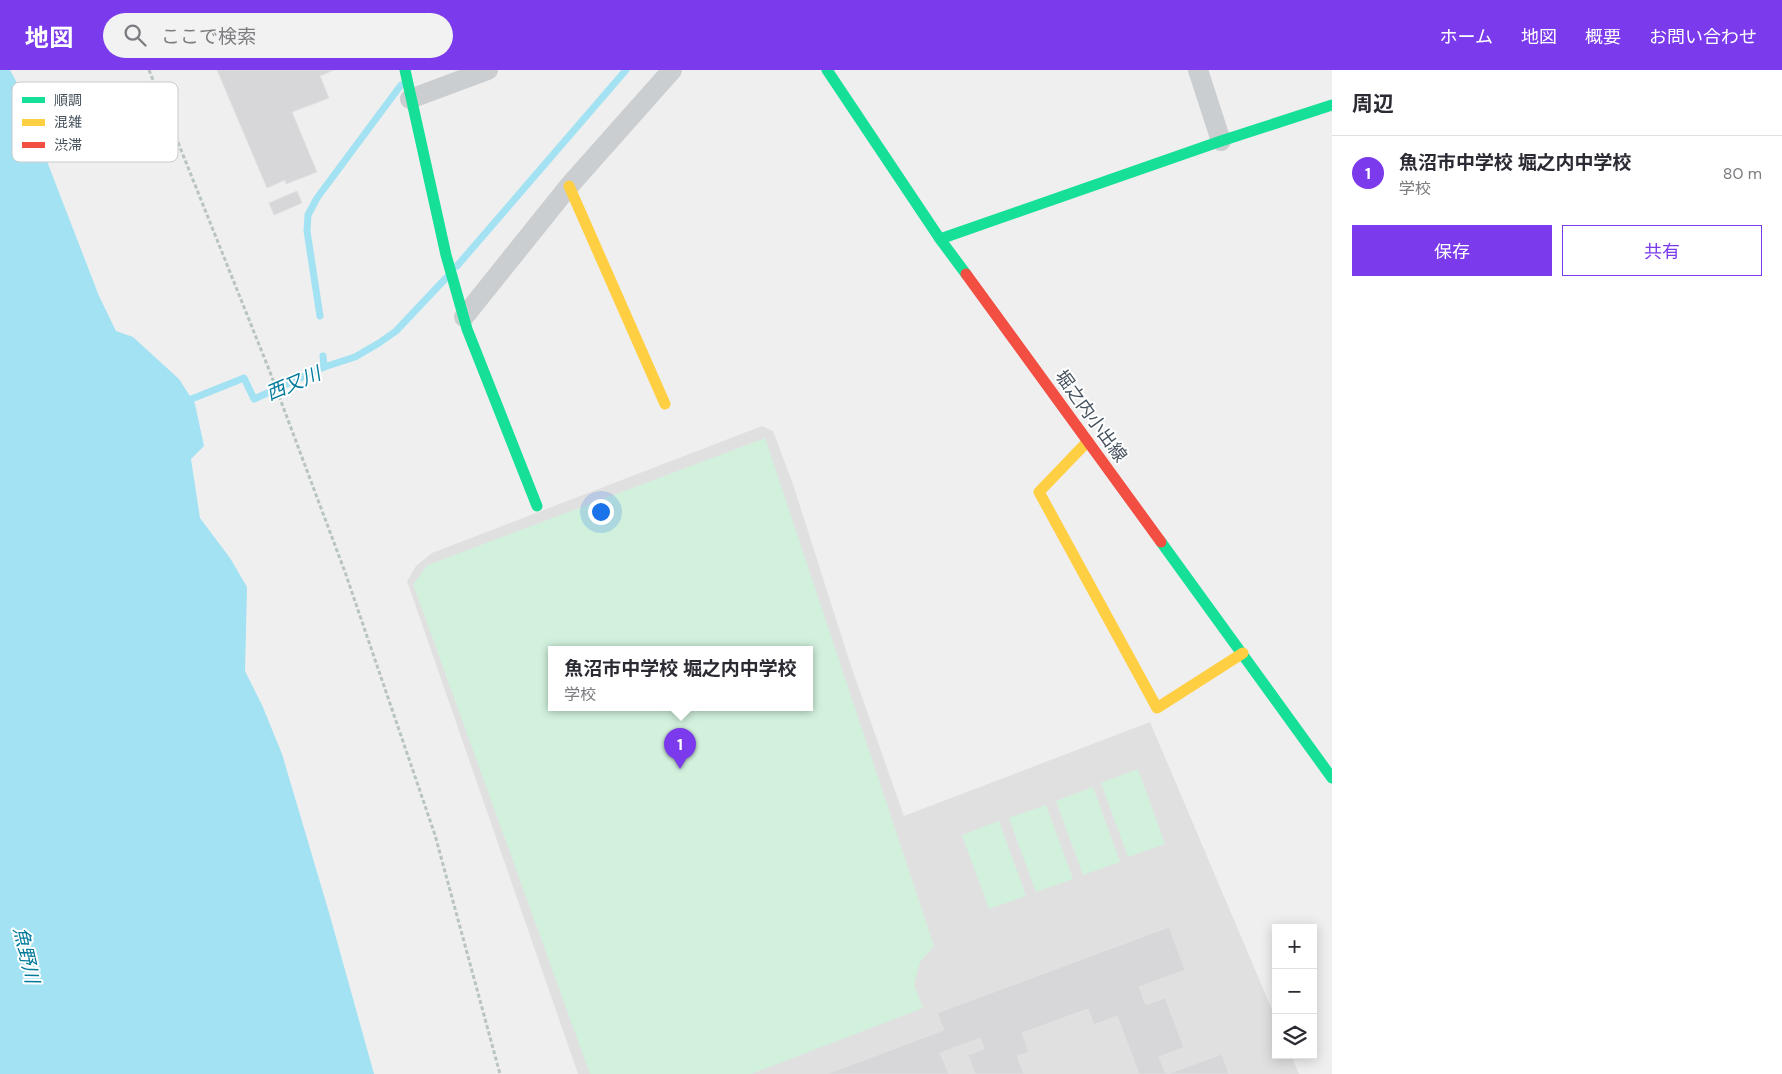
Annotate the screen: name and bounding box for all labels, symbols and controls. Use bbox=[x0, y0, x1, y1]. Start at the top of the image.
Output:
search box bbox=[103, 13, 453, 58]
icon: search bbox=[121, 21, 149, 49]
text: 地図 bbox=[25, 22, 73, 53]
text: ここで検索 bbox=[161, 24, 256, 49]
text: ホーム bbox=[1440, 25, 1493, 49]
text: 地図 bbox=[1521, 25, 1557, 49]
text: 概要 bbox=[1585, 25, 1621, 49]
text: お問い合わせ bbox=[1649, 25, 1757, 49]
legend bbox=[12, 82, 178, 162]
text: 周辺 bbox=[1352, 90, 1394, 118]
text: 順調 bbox=[54, 91, 82, 109]
text: 混雑 bbox=[54, 113, 82, 131]
text: 渋滞 bbox=[54, 136, 82, 154]
text: 魚沼市中学校 堀之内中学校 bbox=[1399, 150, 1631, 175]
text: 1 bbox=[1365, 163, 1371, 184]
text: 80 m bbox=[1723, 163, 1762, 184]
text: 学校 bbox=[1399, 178, 1431, 199]
button: 保存 bbox=[1352, 225, 1552, 276]
button: 共有 bbox=[1562, 225, 1762, 276]
water label: 西又川 bbox=[262, 360, 326, 406]
street label: 堀之内小出線 bbox=[1050, 365, 1132, 467]
your location bbox=[588, 499, 614, 525]
popup bbox=[548, 646, 813, 711]
text: 魚沼市中学校 堀之内中学校 bbox=[564, 656, 797, 681]
text: 学校 bbox=[564, 684, 596, 705]
pin: 1 bbox=[664, 728, 696, 769]
map controls bbox=[1272, 924, 1317, 1059]
button: + bbox=[1272, 924, 1317, 969]
water label: 魚野川 bbox=[8, 925, 46, 988]
button: − bbox=[1272, 969, 1317, 1014]
button: layers bbox=[1272, 1014, 1317, 1059]

